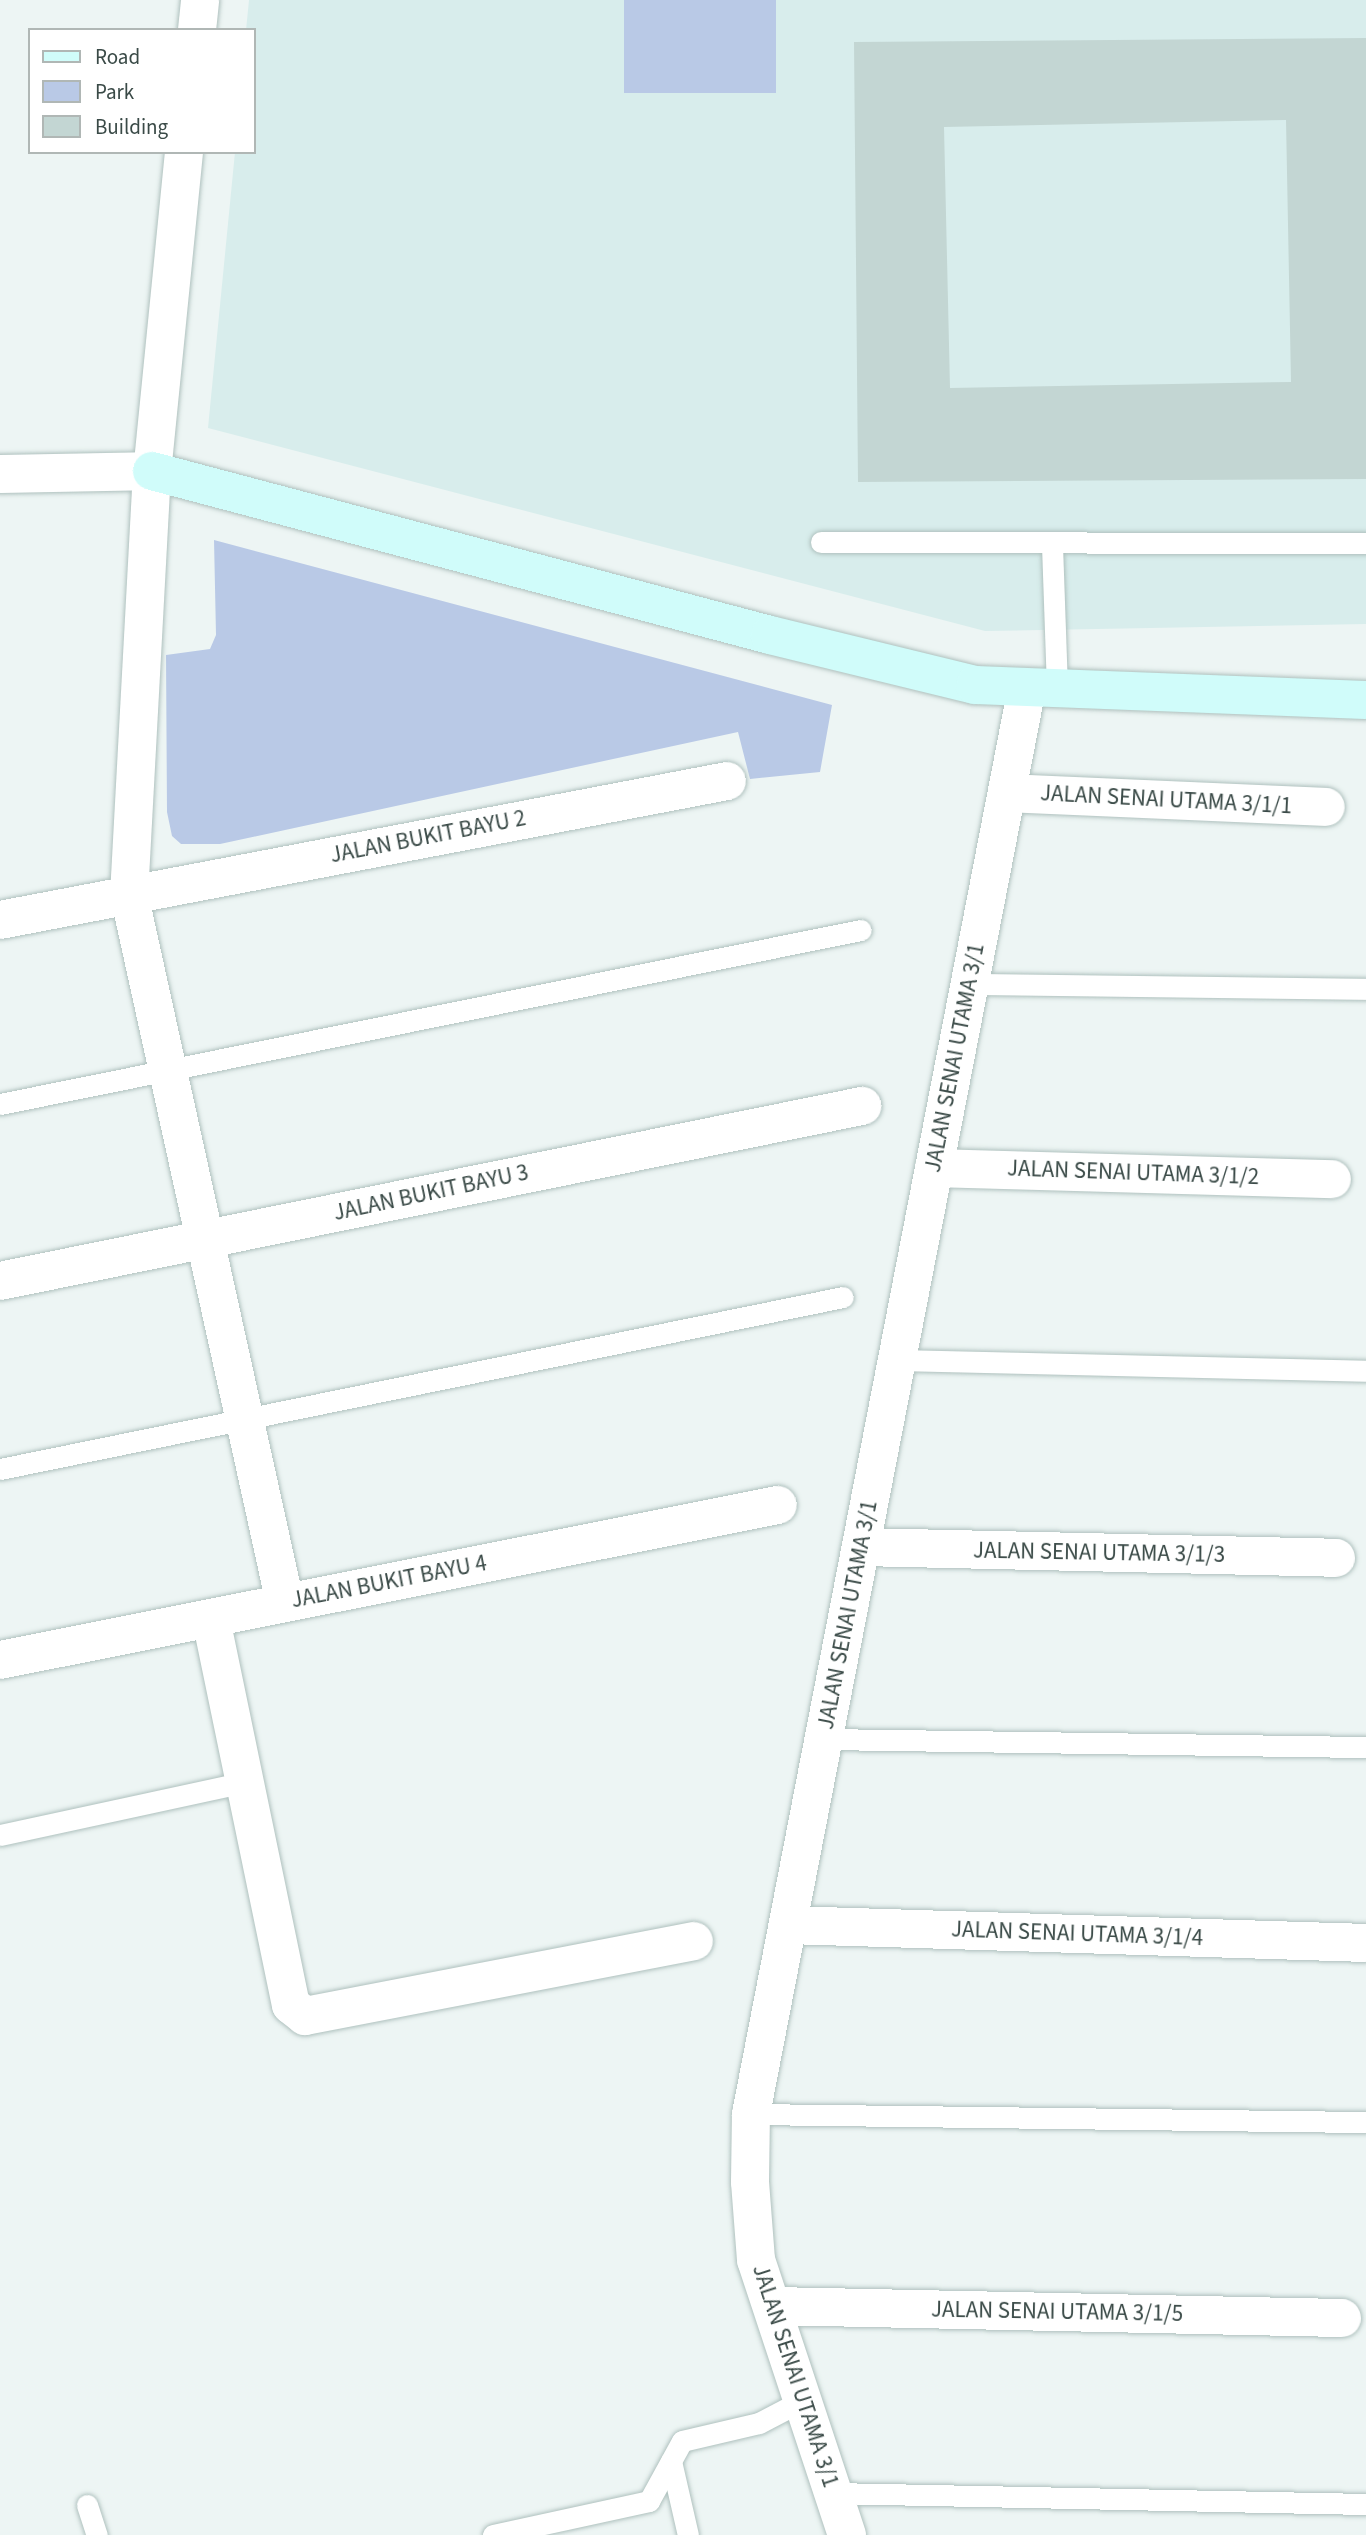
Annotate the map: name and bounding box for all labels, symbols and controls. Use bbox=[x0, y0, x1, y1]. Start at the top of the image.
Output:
legend bbox=[28, 28, 256, 154]
text: Road bbox=[95, 42, 140, 72]
text: Park bbox=[95, 77, 134, 107]
text: Building bbox=[95, 112, 168, 142]
street label: JALAN SENAI UTAMA 3/1/1 bbox=[1039, 780, 1293, 820]
street label: JALAN BUKIT BAYU 2 bbox=[328, 805, 528, 869]
street label: JALAN SENAI UTAMA 3/1 bbox=[919, 941, 991, 1175]
street label: JALAN SENAI UTAMA 3/1/2 bbox=[1007, 1155, 1259, 1191]
street label: JALAN BUKIT BAYU 3 bbox=[331, 1159, 531, 1227]
street label: JALAN SENAI UTAMA 3/1 bbox=[812, 1498, 884, 1732]
street label: JALAN SENAI UTAMA 3/1/3 bbox=[973, 1537, 1225, 1569]
street label: JALAN BUKIT BAYU 4 bbox=[289, 1550, 489, 1614]
street label: JALAN SENAI UTAMA 3/1/4 bbox=[951, 1916, 1203, 1952]
street label: JALAN SENAI UTAMA 3/1 bbox=[746, 2261, 844, 2491]
street label: JALAN SENAI UTAMA 3/1/5 bbox=[931, 2296, 1183, 2328]

